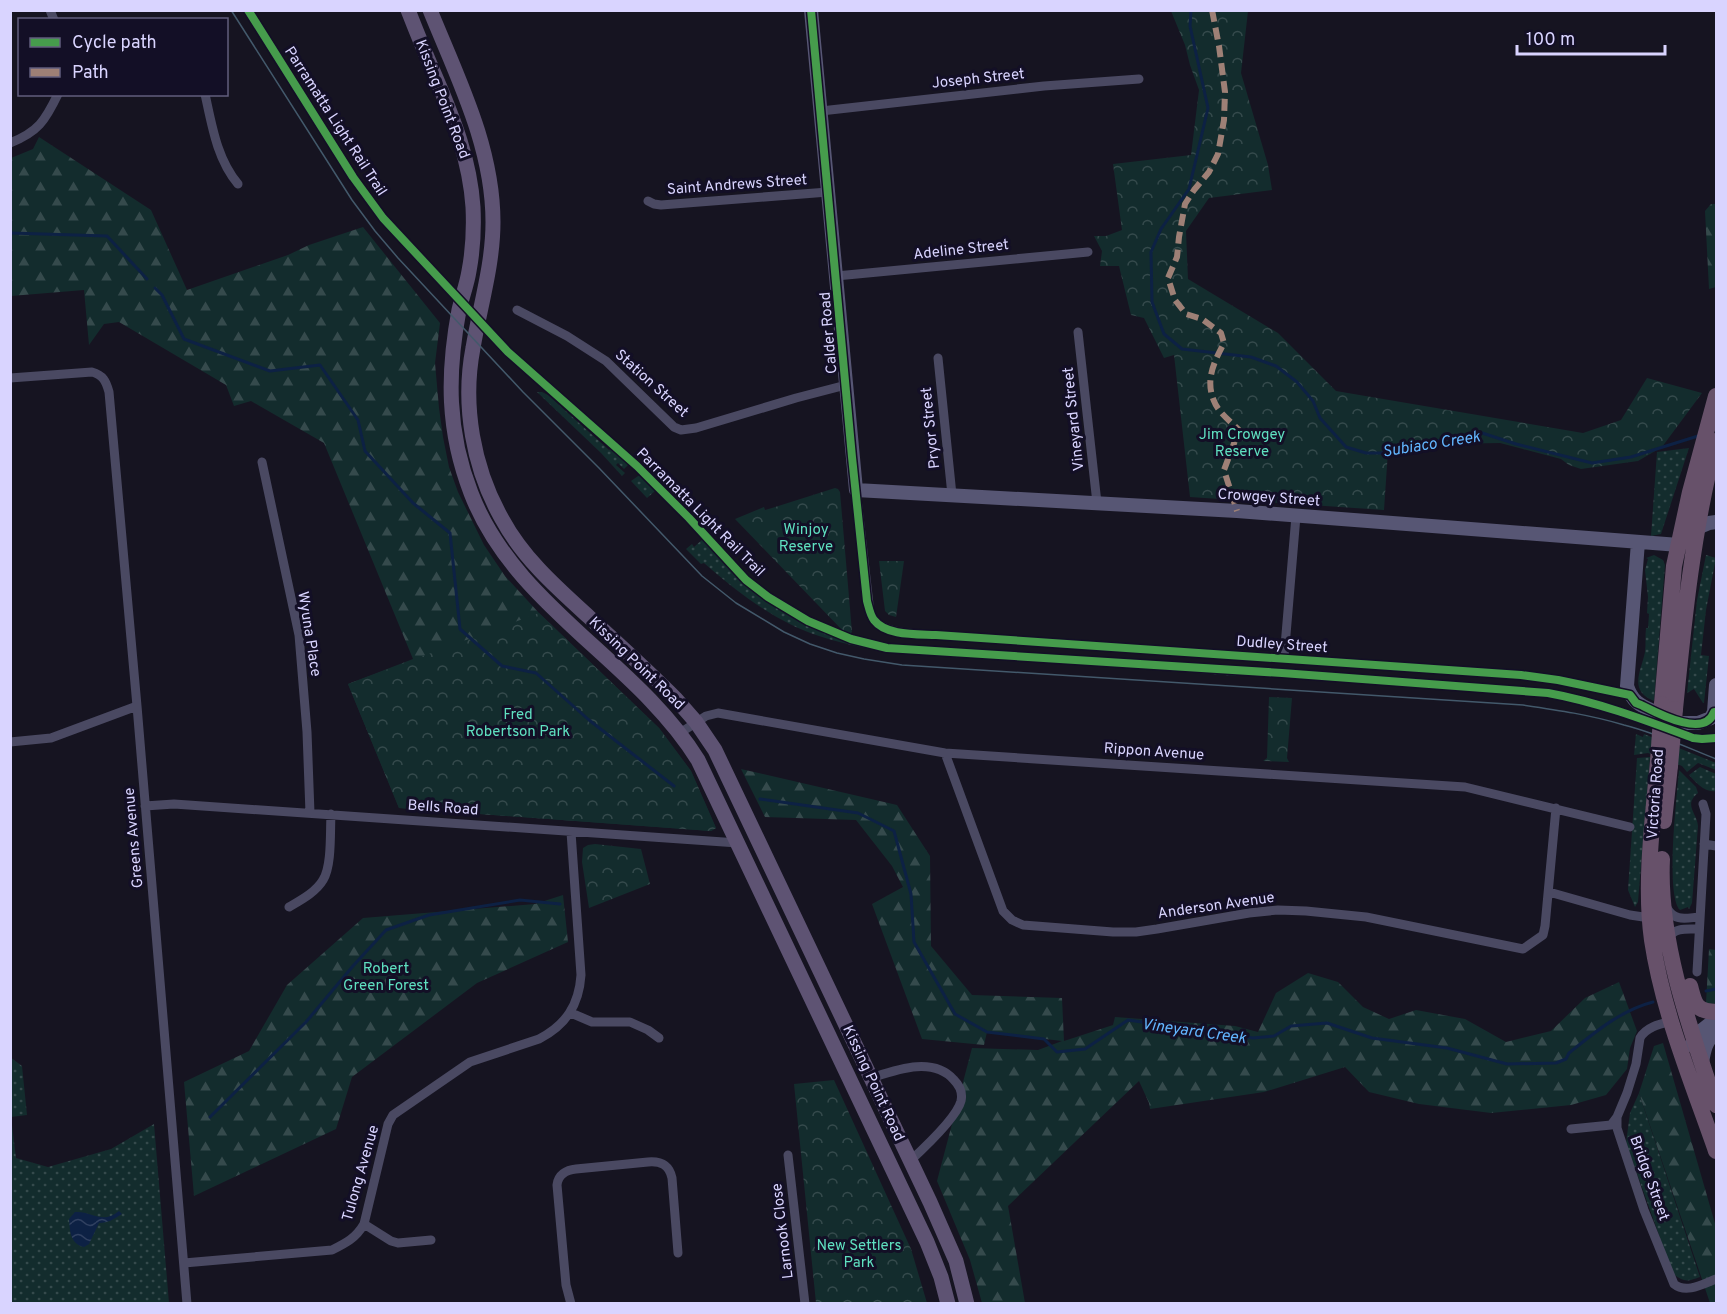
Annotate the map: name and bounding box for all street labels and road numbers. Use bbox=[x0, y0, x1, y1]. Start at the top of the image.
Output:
street label: Kissing Point Road bbox=[410, 37, 473, 162]
street label: Parramatta Light Rail Trail bbox=[279, 43, 390, 200]
street label: Joseph Street bbox=[931, 65, 1026, 94]
street label: Saint Andrews Street bbox=[666, 171, 808, 200]
street label: Adeline Street bbox=[913, 236, 1010, 265]
street label: Calder Road bbox=[816, 291, 843, 375]
street label: Station Street bbox=[610, 346, 692, 422]
street label: Vineyard Street bbox=[1060, 366, 1089, 472]
street label: Pryor Street bbox=[918, 386, 945, 470]
street label: Parramatta Light Rail Trail bbox=[632, 445, 768, 581]
street label: Crowgey Street bbox=[1217, 485, 1321, 512]
street label: Wyuna Place bbox=[292, 590, 325, 678]
street label: Kissing Point Road bbox=[584, 613, 688, 715]
street label: Dudley Street bbox=[1236, 633, 1328, 658]
street label: Rippon Avenue bbox=[1103, 740, 1205, 765]
street label: Victoria Road bbox=[1644, 748, 1669, 840]
street label: Greens Avenue bbox=[121, 787, 148, 889]
street label: Bells Road bbox=[407, 797, 479, 820]
street label: Anderson Avenue bbox=[1157, 889, 1276, 924]
street label: Kissing Point Road bbox=[837, 1023, 908, 1145]
street label: Tulong Avenue bbox=[339, 1123, 384, 1224]
street label: Bridge Street bbox=[1624, 1133, 1673, 1224]
street label: Larnook Close bbox=[768, 1182, 799, 1280]

